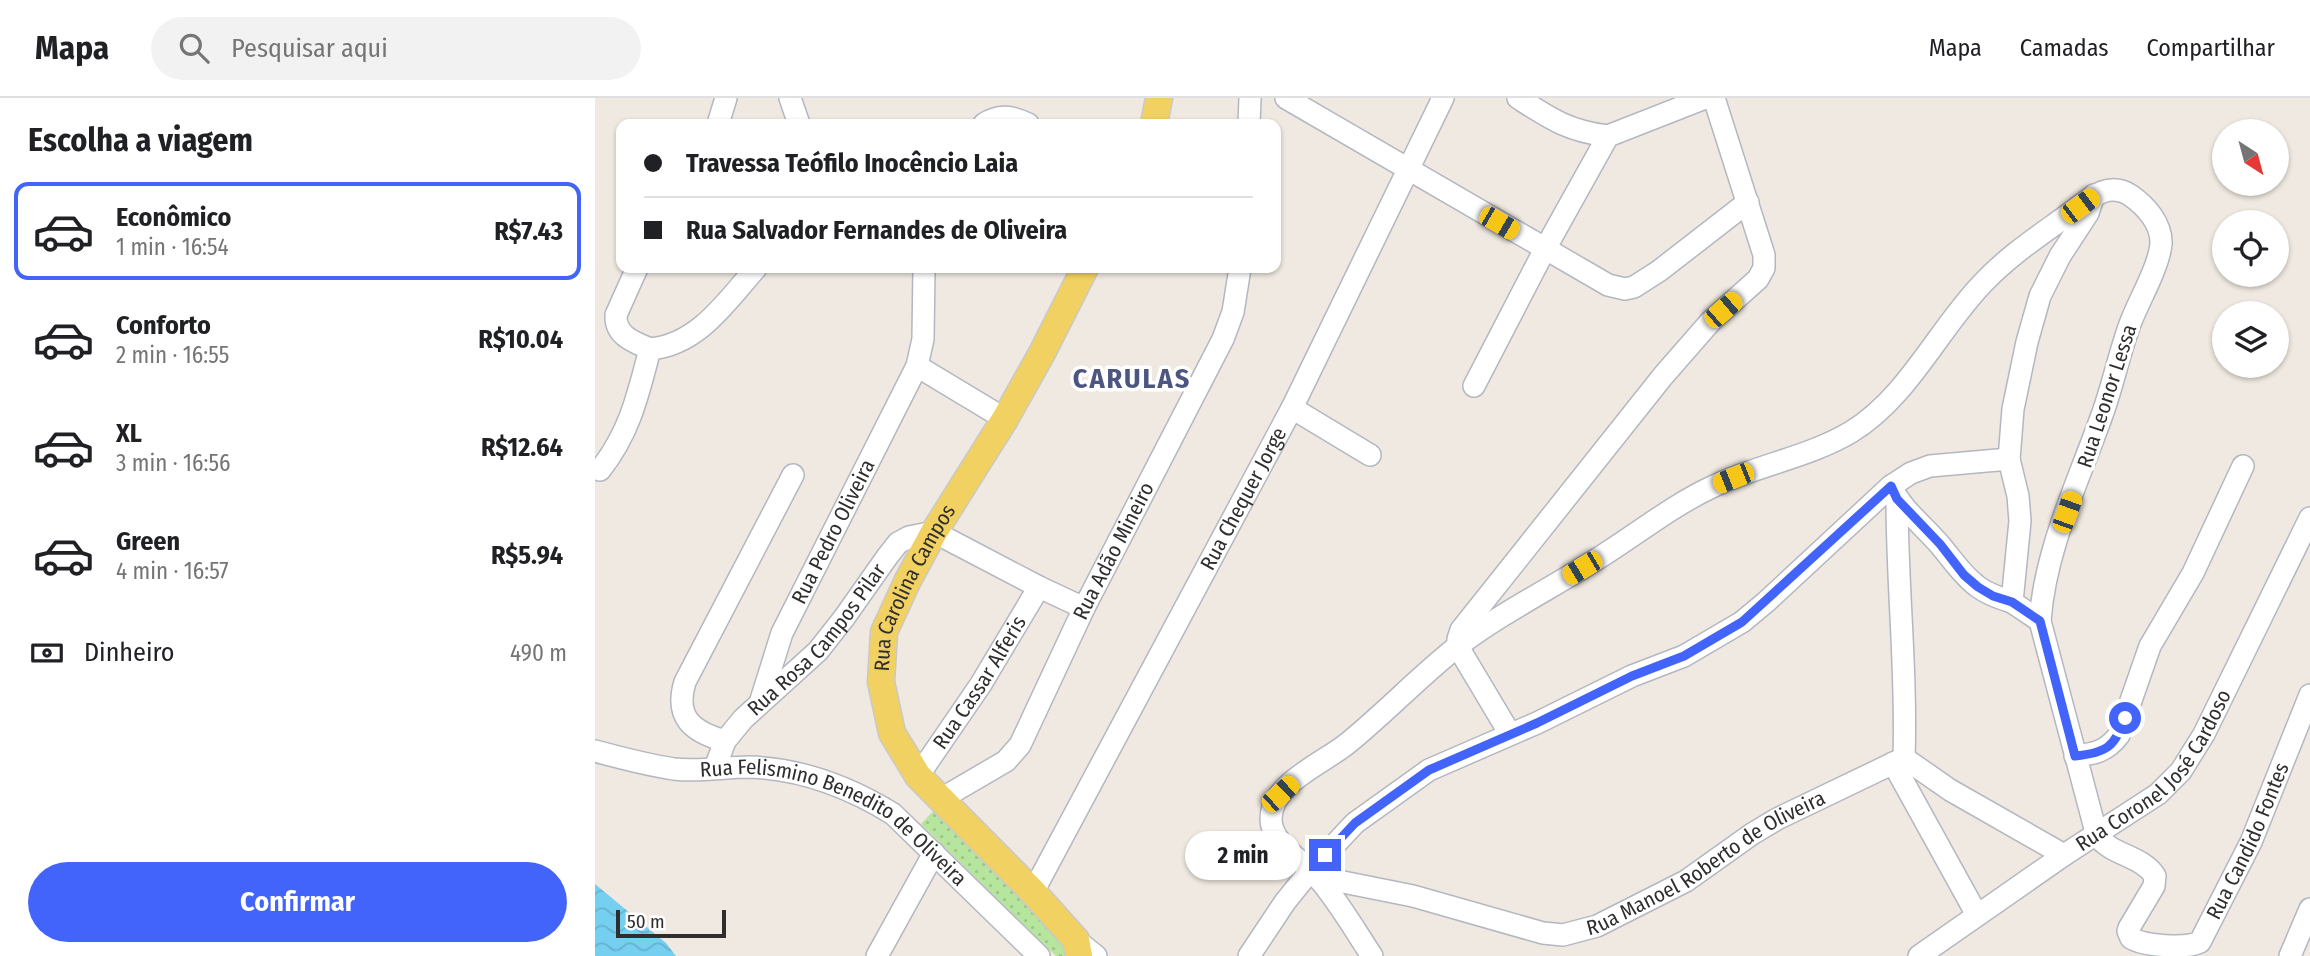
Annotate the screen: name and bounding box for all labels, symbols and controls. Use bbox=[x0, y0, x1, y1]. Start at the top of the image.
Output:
search box bbox=[151, 17, 641, 80]
text: Mapa bbox=[35, 28, 109, 68]
icon: search bbox=[175, 29, 213, 67]
text: Pesquisar aqui bbox=[231, 33, 388, 64]
text: Mapa bbox=[1929, 34, 1982, 62]
text: Camadas bbox=[2020, 34, 2109, 62]
text: Compartilhar bbox=[2147, 34, 2275, 62]
north arrow bbox=[2212, 119, 2289, 196]
map controls bbox=[2212, 119, 2289, 378]
text: Escolha a viagem bbox=[28, 121, 253, 159]
text: Travessa Teófilo Inocêncio Laia bbox=[686, 148, 1018, 179]
car bbox=[2057, 185, 2104, 227]
icon: car bbox=[32, 200, 95, 263]
text: Econômico bbox=[116, 202, 231, 233]
car bbox=[1476, 203, 1523, 243]
button: locate bbox=[2212, 210, 2289, 287]
text: Rua Salvador Fernandes de Oliveira bbox=[686, 215, 1067, 246]
text: R$7.43 bbox=[494, 216, 563, 247]
text: 1 min · 16:54 bbox=[116, 233, 229, 261]
car bbox=[1701, 288, 1746, 332]
button: layers bbox=[2212, 301, 2289, 378]
icon: car bbox=[32, 308, 95, 371]
text: Conforto bbox=[116, 310, 211, 341]
street label: Rua Leonor Lessa bbox=[2072, 321, 2142, 471]
text: R$10.04 bbox=[478, 324, 563, 355]
text: 2 min · 16:55 bbox=[116, 341, 229, 369]
district label: CARULAS bbox=[1073, 362, 1191, 395]
icon: car bbox=[32, 416, 95, 479]
text: XL bbox=[116, 418, 142, 449]
street label: Rua Chequer Jorge bbox=[1195, 423, 1292, 575]
text: R$12.64 bbox=[481, 432, 563, 463]
text: 3 min · 16:56 bbox=[116, 449, 230, 477]
street label: Rua Pedro Oliveira bbox=[786, 455, 881, 608]
car bbox=[1710, 460, 1757, 496]
street label: Rua Adão Mineiro bbox=[1067, 478, 1160, 624]
car bbox=[2050, 489, 2085, 535]
street label: Rua Carolina Campos bbox=[869, 499, 961, 672]
icon: car bbox=[32, 524, 95, 587]
text: Green bbox=[116, 526, 180, 557]
text: R$5.94 bbox=[491, 540, 563, 571]
car bbox=[1559, 548, 1606, 588]
text: 4 min · 16:57 bbox=[116, 557, 229, 585]
street label: Rua Rosa Campos Pilar bbox=[742, 558, 892, 722]
street label: Rua Cassar Alferis bbox=[927, 611, 1032, 754]
icon: cash bbox=[28, 634, 66, 672]
text: Dinheiro bbox=[84, 637, 174, 668]
text: 490 m bbox=[510, 639, 567, 667]
street label: Rua Coronel José Cardoso bbox=[2071, 685, 2237, 857]
route start bbox=[2109, 702, 2141, 734]
street label: Rua Felismino Benedito de Oliveira bbox=[699, 754, 972, 891]
street label: Rua Candido Fontes bbox=[2201, 759, 2295, 924]
car bbox=[1258, 772, 1303, 816]
street label: Rua Manoel Roberto de Oliveira bbox=[1584, 785, 1829, 941]
callout: 2 min bbox=[1185, 830, 1301, 880]
route end bbox=[1309, 839, 1341, 871]
text: 2 min bbox=[1218, 841, 1269, 869]
button: Confirmar bbox=[28, 862, 567, 942]
scale bar bbox=[616, 907, 726, 939]
text: 50 m bbox=[627, 910, 665, 933]

